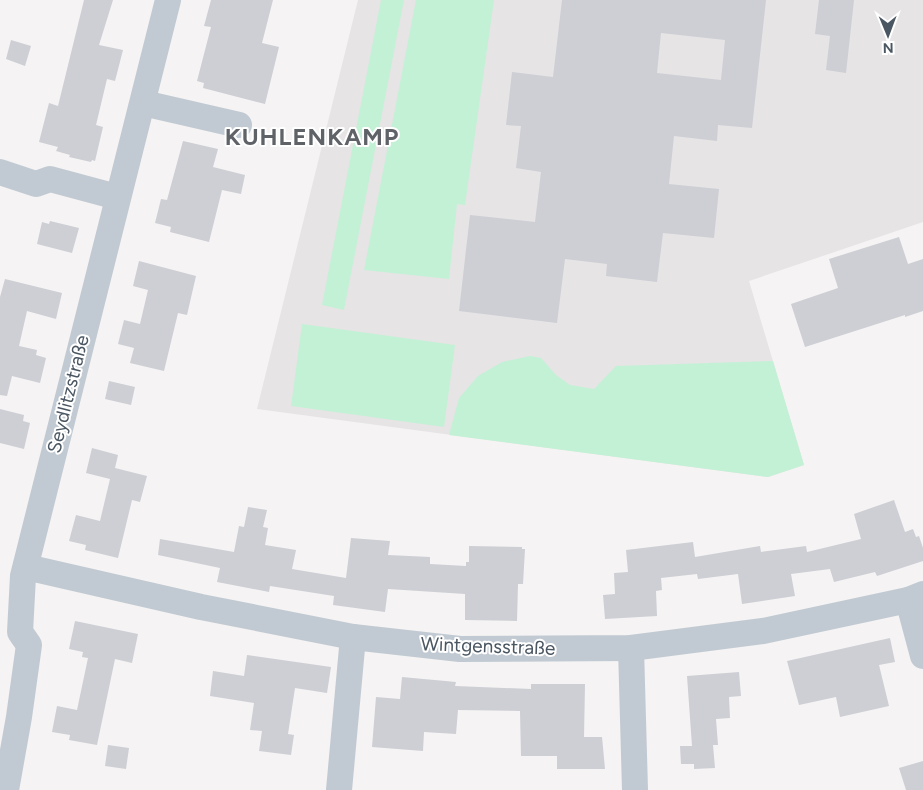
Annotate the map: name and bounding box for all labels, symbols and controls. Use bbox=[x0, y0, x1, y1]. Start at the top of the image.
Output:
north arrow bbox=[863, 10, 913, 60]
text: N bbox=[883, 39, 894, 56]
district label: KUHLENKAMP bbox=[225, 122, 399, 151]
street label: Seydlitzstraße bbox=[42, 332, 94, 456]
street label: Wintgensstraße bbox=[420, 632, 556, 660]

